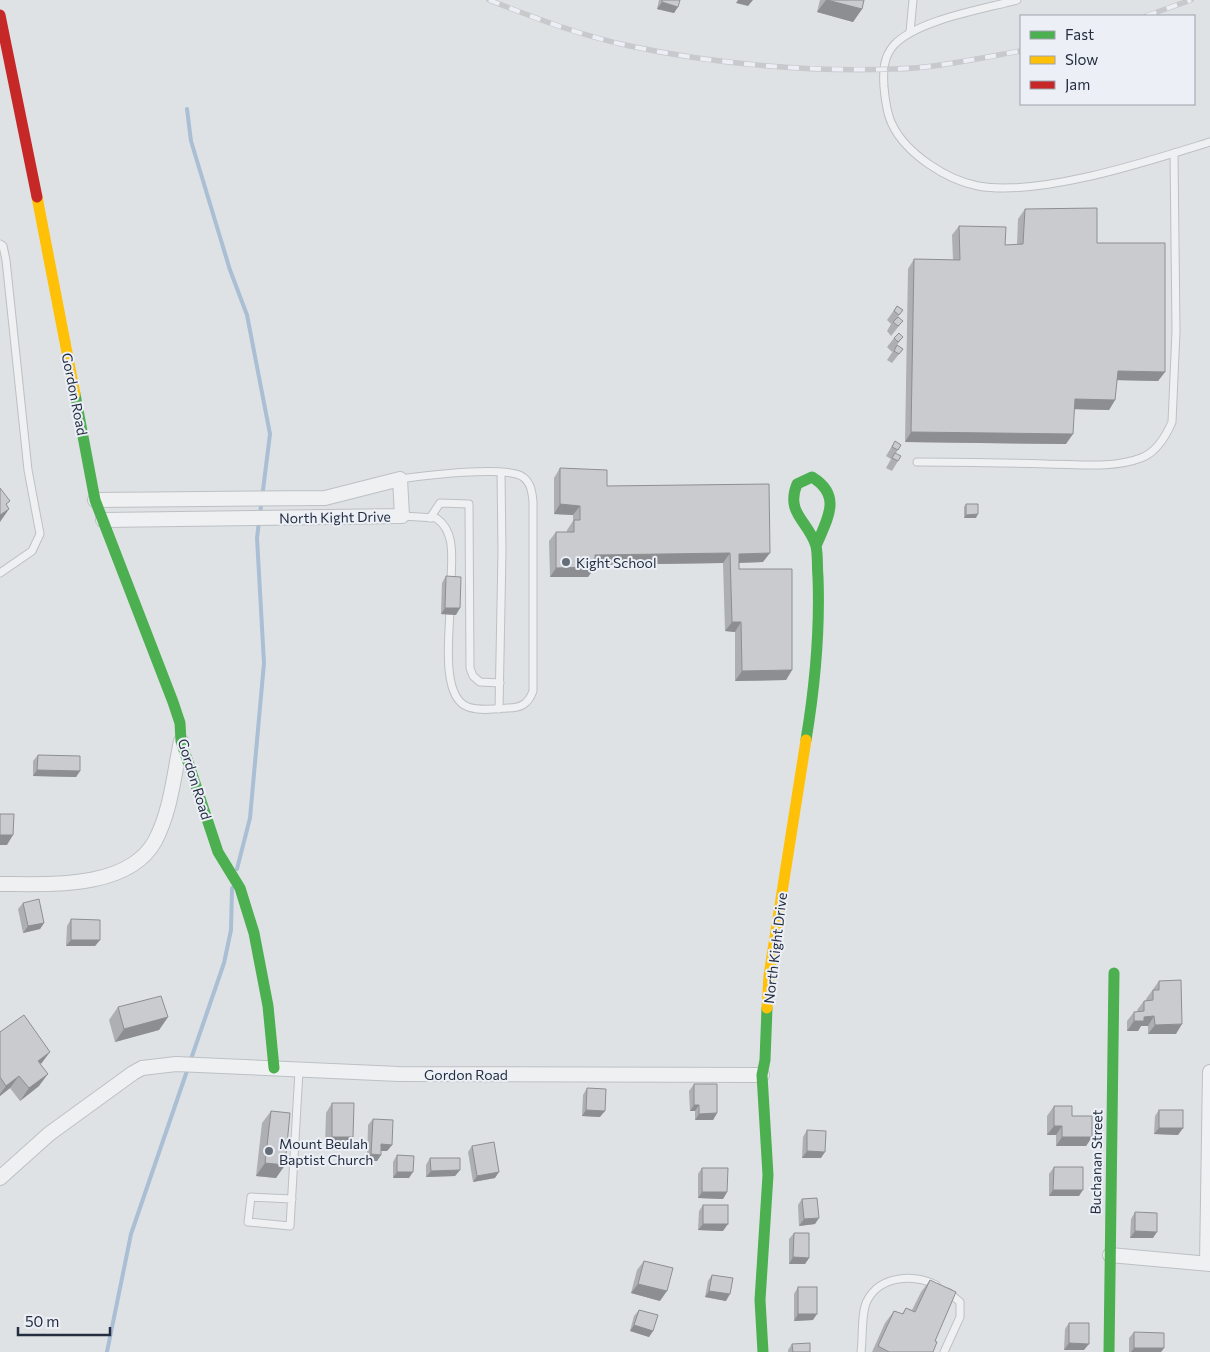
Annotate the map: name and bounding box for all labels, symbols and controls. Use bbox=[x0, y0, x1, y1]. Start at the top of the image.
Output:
legend bbox=[1020, 15, 1195, 105]
text: Fast bbox=[1065, 25, 1094, 43]
text: Slow bbox=[1065, 50, 1098, 68]
text: Jam bbox=[1065, 75, 1090, 93]
street label: Gordon Road bbox=[59, 351, 91, 437]
street label: North Kight Drive bbox=[279, 508, 391, 526]
place label: Kight School bbox=[576, 554, 656, 571]
marker: Kight School bbox=[560, 556, 572, 568]
street label: Gordon Road bbox=[175, 736, 215, 822]
street label: North Kight Drive bbox=[760, 891, 790, 1005]
street label: Gordon Road bbox=[424, 1066, 508, 1083]
street label: Buchanan Street bbox=[1087, 1109, 1105, 1215]
place label: Mount Beulah Baptist Church bbox=[279, 1135, 373, 1168]
marker: Mount Beulah Baptist Church bbox=[263, 1145, 275, 1157]
scale bar bbox=[18, 1304, 110, 1336]
text: 50 m bbox=[25, 1312, 59, 1330]

